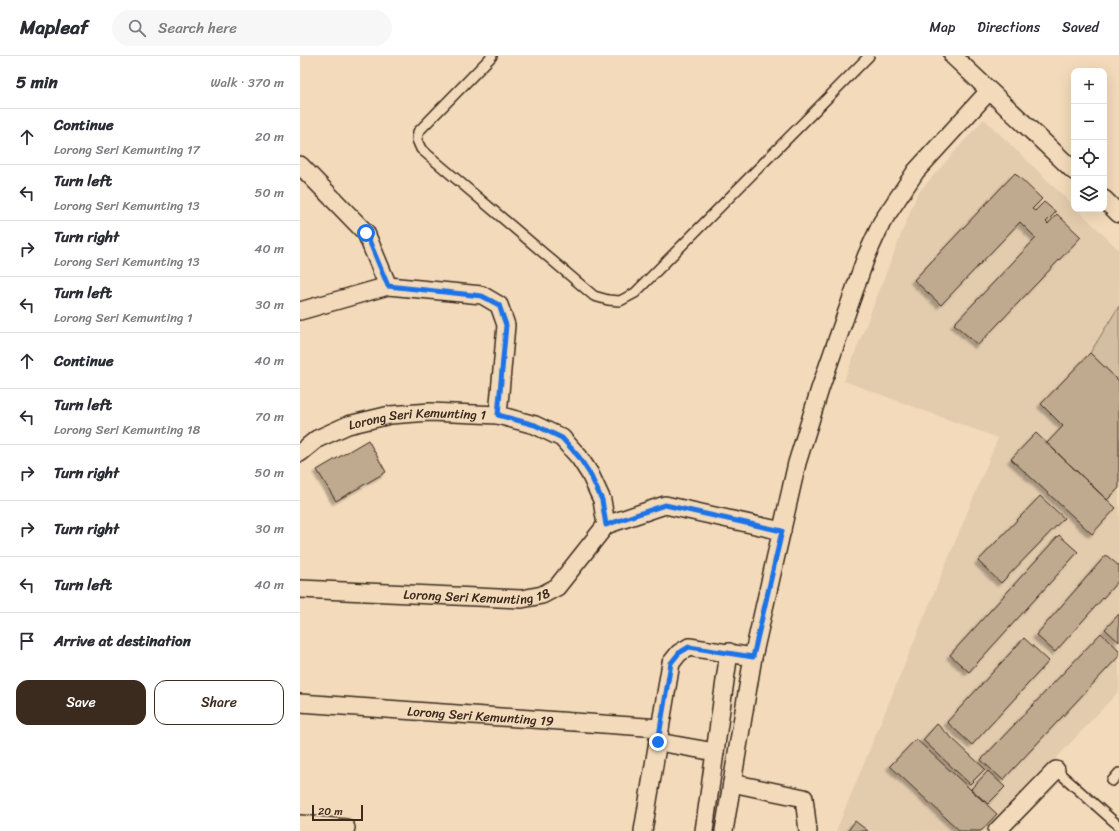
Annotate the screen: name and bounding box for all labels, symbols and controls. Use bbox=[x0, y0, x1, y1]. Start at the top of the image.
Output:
search box bbox=[112, 10, 392, 46]
text: Mapleaf bbox=[20, 11, 88, 44]
text: Search here bbox=[158, 15, 237, 41]
text: Map bbox=[929, 15, 955, 40]
text: Directions bbox=[977, 15, 1040, 40]
text: Saved bbox=[1062, 15, 1099, 40]
icon: search bbox=[126, 17, 148, 39]
text: 5 min bbox=[16, 67, 58, 97]
map controls bbox=[1071, 68, 1107, 212]
button: + bbox=[1071, 68, 1107, 104]
text: Walk · 370 m bbox=[210, 71, 284, 94]
button: − bbox=[1071, 104, 1107, 140]
text: Continue bbox=[54, 112, 114, 138]
text: 20 m bbox=[255, 125, 284, 148]
icon: ahead bbox=[16, 126, 38, 148]
text: Lorong Seri Kemunting 17 bbox=[54, 138, 200, 161]
button: locate bbox=[1071, 140, 1107, 176]
text: Turn left bbox=[54, 168, 112, 194]
button: layers bbox=[1071, 176, 1107, 212]
text: 50 m bbox=[254, 181, 284, 204]
icon: left bbox=[16, 182, 38, 204]
text: Lorong Seri Kemunting 13 bbox=[54, 194, 200, 217]
text: Turn right bbox=[54, 224, 119, 250]
route start bbox=[357, 224, 375, 242]
text: 40 m bbox=[254, 237, 284, 260]
icon: right bbox=[16, 238, 38, 260]
text: Lorong Seri Kemunting 13 bbox=[54, 250, 200, 273]
text: Turn left bbox=[54, 280, 112, 306]
text: 30 m bbox=[255, 293, 284, 316]
icon: left bbox=[16, 294, 38, 316]
text: Lorong Seri Kemunting 1 bbox=[54, 306, 193, 329]
text: Continue bbox=[54, 348, 114, 374]
text: 40 m bbox=[254, 349, 284, 372]
icon: ahead bbox=[16, 350, 38, 372]
text: Turn left bbox=[54, 392, 112, 418]
street label: Lorong Seri Kemunting 1 bbox=[346, 400, 487, 436]
text: 70 m bbox=[255, 405, 284, 428]
icon: left bbox=[16, 406, 38, 428]
text: Lorong Seri Kemunting 18 bbox=[54, 418, 200, 441]
text: Turn right bbox=[54, 460, 119, 486]
text: 50 m bbox=[254, 461, 284, 484]
icon: right bbox=[16, 462, 38, 484]
text: Turn right bbox=[54, 516, 119, 542]
text: 30 m bbox=[255, 517, 284, 540]
icon: right bbox=[16, 518, 38, 540]
text: Turn left bbox=[54, 572, 112, 598]
text: 40 m bbox=[254, 573, 284, 596]
icon: left bbox=[16, 574, 38, 596]
street label: Lorong Seri Kemunting 18 bbox=[403, 581, 554, 611]
text: Arrive at destination bbox=[54, 628, 191, 654]
icon: arrive bbox=[16, 630, 38, 652]
button: Save bbox=[16, 680, 146, 725]
button: Share bbox=[154, 680, 284, 725]
street label: Lorong Seri Kemunting 19 bbox=[407, 699, 555, 732]
route end bbox=[649, 733, 667, 751]
text: 20 m bbox=[318, 802, 343, 821]
scale bar bbox=[312, 803, 363, 822]

